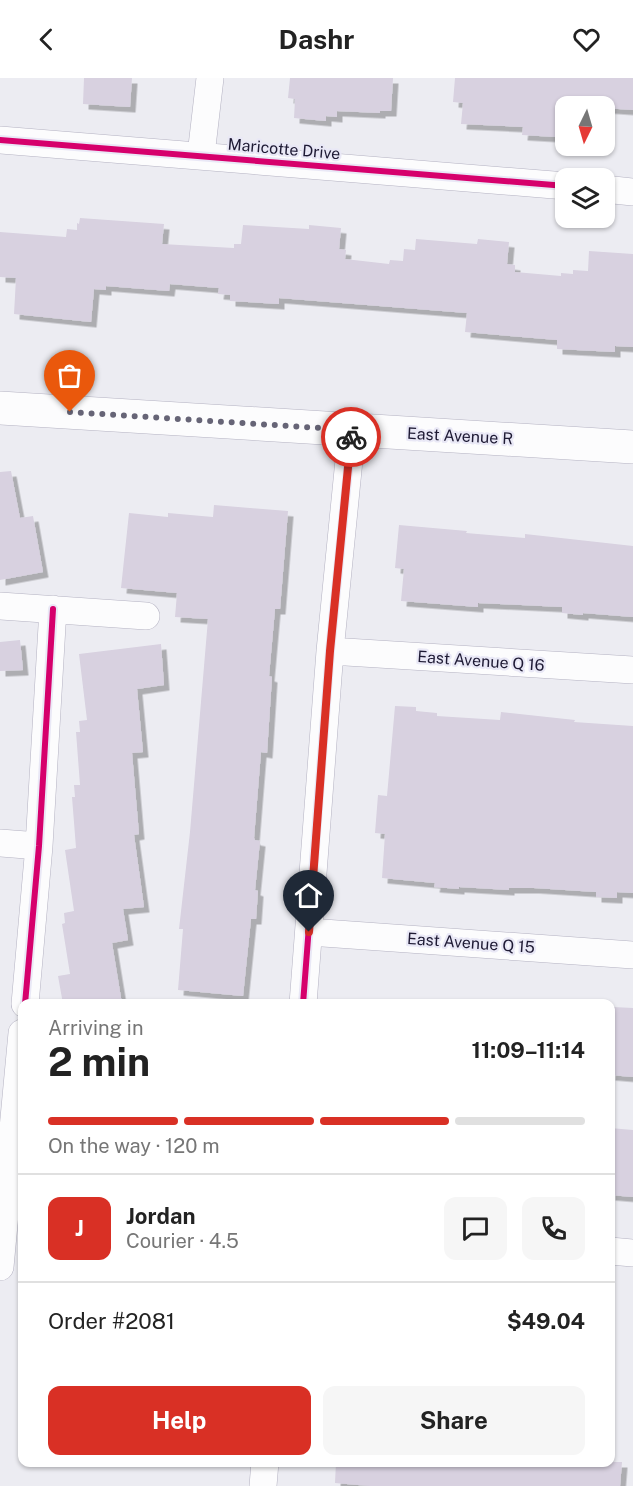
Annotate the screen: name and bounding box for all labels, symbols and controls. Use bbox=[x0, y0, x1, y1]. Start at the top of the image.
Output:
icon: back bbox=[30, 23, 63, 56]
text: Dashr bbox=[279, 23, 354, 55]
icon: heart bbox=[570, 23, 603, 56]
north arrow bbox=[555, 96, 615, 156]
map controls bbox=[555, 96, 615, 228]
street label: Maricotte Drive bbox=[227, 135, 341, 163]
button: layers bbox=[555, 168, 615, 228]
pin bbox=[44, 350, 95, 412]
icon: bag bbox=[53, 359, 86, 392]
courier bbox=[321, 407, 381, 467]
icon: bike bbox=[335, 421, 368, 454]
street label: East Avenue R bbox=[406, 424, 514, 448]
street label: East Avenue Q 16 bbox=[417, 647, 545, 675]
pin bbox=[283, 870, 334, 932]
icon: home bbox=[292, 879, 325, 912]
street label: East Avenue Q 15 bbox=[407, 929, 535, 957]
text: Arriving in bbox=[48, 1016, 143, 1040]
text: 11:09–11:14 bbox=[472, 1037, 585, 1063]
text: 2 min bbox=[48, 1039, 150, 1085]
text: On the way · 120 m bbox=[48, 1134, 220, 1158]
button: chat bbox=[444, 1197, 507, 1260]
button: phone bbox=[522, 1197, 585, 1260]
text: Jordan bbox=[126, 1203, 195, 1229]
text: J bbox=[75, 1215, 84, 1241]
text: Courier · 4.5 bbox=[126, 1229, 239, 1253]
text: Order #2081 bbox=[48, 1308, 175, 1334]
text: $49.04 bbox=[507, 1308, 585, 1334]
button: Help bbox=[48, 1386, 311, 1455]
button: Share bbox=[323, 1386, 585, 1455]

